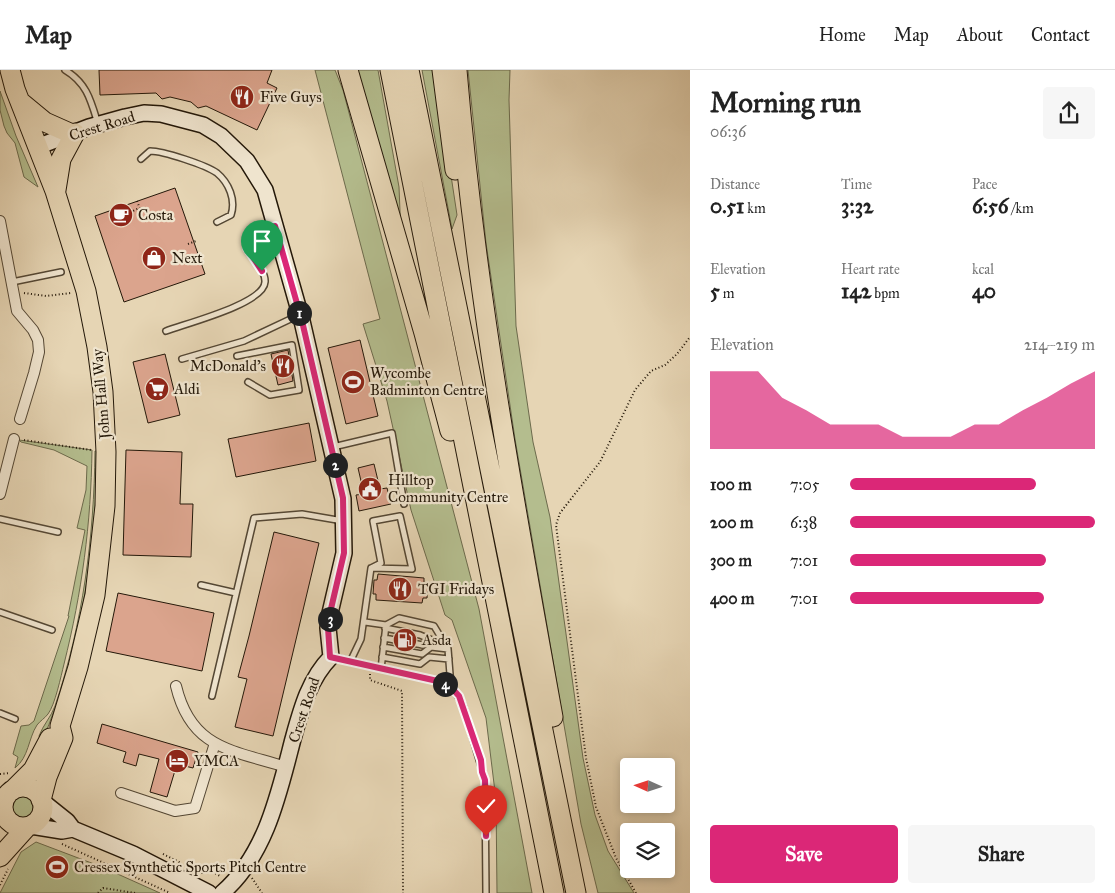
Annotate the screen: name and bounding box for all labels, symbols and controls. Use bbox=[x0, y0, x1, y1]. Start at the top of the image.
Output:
text: Map bbox=[25, 20, 72, 50]
text: Home bbox=[819, 24, 866, 46]
text: Map bbox=[894, 24, 929, 46]
text: About bbox=[957, 24, 1003, 46]
text: Contact bbox=[1031, 24, 1090, 46]
restaurant icon: Five Guys bbox=[229, 84, 255, 110]
text: Morning run bbox=[710, 85, 861, 120]
button: share bbox=[1043, 87, 1095, 139]
place label: Five Guys bbox=[260, 88, 322, 106]
street label: Crest Road bbox=[67, 107, 138, 145]
text: 06:36 bbox=[710, 122, 746, 141]
text: Distance bbox=[710, 176, 760, 193]
text: Time bbox=[841, 176, 872, 193]
text: Pace bbox=[972, 176, 997, 193]
text: 0.51 bbox=[710, 193, 744, 219]
text: 3:32 bbox=[841, 193, 873, 219]
text: 6:56 bbox=[972, 193, 1009, 219]
text: km bbox=[744, 200, 766, 217]
text: /km bbox=[1009, 200, 1034, 217]
cafe icon: Costa bbox=[108, 202, 134, 228]
place label: Costa bbox=[138, 206, 174, 224]
pin bbox=[241, 220, 283, 271]
icon: arrive bbox=[248, 227, 276, 255]
shop icon: Next bbox=[141, 245, 167, 271]
place label: Next bbox=[172, 249, 203, 267]
text: Elevation bbox=[710, 261, 766, 278]
text: Heart rate bbox=[841, 261, 900, 278]
text: kcal bbox=[972, 261, 994, 278]
text: 5 bbox=[710, 278, 720, 304]
text: 142 bbox=[841, 278, 871, 304]
text: 40 bbox=[972, 278, 996, 304]
text: m bbox=[720, 285, 735, 302]
text: bpm bbox=[871, 285, 900, 302]
pin: 1 bbox=[286, 300, 312, 326]
text: 1 bbox=[297, 305, 302, 322]
text: Elevation bbox=[710, 335, 774, 354]
text: 214–219 m bbox=[1024, 335, 1095, 354]
street label: John Hall Way bbox=[88, 347, 115, 442]
restaurant icon: McDonald's bbox=[270, 353, 296, 379]
place label: McDonald's bbox=[190, 357, 266, 375]
place label: Wycombe Badminton Centre bbox=[370, 364, 485, 399]
sports icon: Wycombe Badminton Centre bbox=[340, 369, 366, 395]
supermarket icon: Aldi bbox=[144, 376, 170, 402]
place label: Aldi bbox=[173, 380, 200, 398]
pin: 2 bbox=[322, 452, 348, 478]
text: 2 bbox=[332, 457, 339, 474]
place label: Hilltop Community Centre bbox=[388, 471, 508, 506]
text: 100 m bbox=[710, 475, 752, 494]
text: 7:05 bbox=[790, 475, 819, 494]
public building icon: Hilltop Community Centre bbox=[357, 476, 383, 502]
text: 200 m bbox=[710, 513, 753, 532]
text: 6:38 bbox=[790, 513, 817, 532]
text: 300 m bbox=[710, 551, 752, 570]
text: 7:01 bbox=[790, 551, 818, 570]
restaurant icon: TGI Fridays bbox=[387, 576, 413, 602]
place label: TGI Fridays bbox=[418, 580, 494, 598]
text: 400 m bbox=[710, 589, 754, 608]
text: 7:01 bbox=[790, 589, 818, 608]
pin: 3 bbox=[318, 606, 342, 632]
text: 3 bbox=[328, 611, 333, 628]
fuel station icon: Asda bbox=[392, 627, 418, 653]
place label: Asda bbox=[421, 631, 452, 649]
pin: 4 bbox=[432, 672, 458, 696]
street label: Crest Road bbox=[284, 674, 324, 745]
text: 4 bbox=[442, 676, 449, 693]
hotel icon: YMCA bbox=[164, 748, 190, 774]
place label: YMCA bbox=[194, 752, 239, 770]
north arrow bbox=[620, 758, 675, 812]
map controls bbox=[620, 758, 675, 878]
pin bbox=[465, 785, 507, 836]
icon: check bbox=[472, 792, 500, 820]
button: layers bbox=[620, 823, 675, 878]
button: Save bbox=[710, 825, 898, 883]
button: Share bbox=[908, 825, 1095, 883]
sports icon: Cressex Synthetic Sports Pitch Centre bbox=[44, 854, 70, 880]
place label: Cressex Synthetic Sports Pitch Centre bbox=[74, 858, 306, 876]

